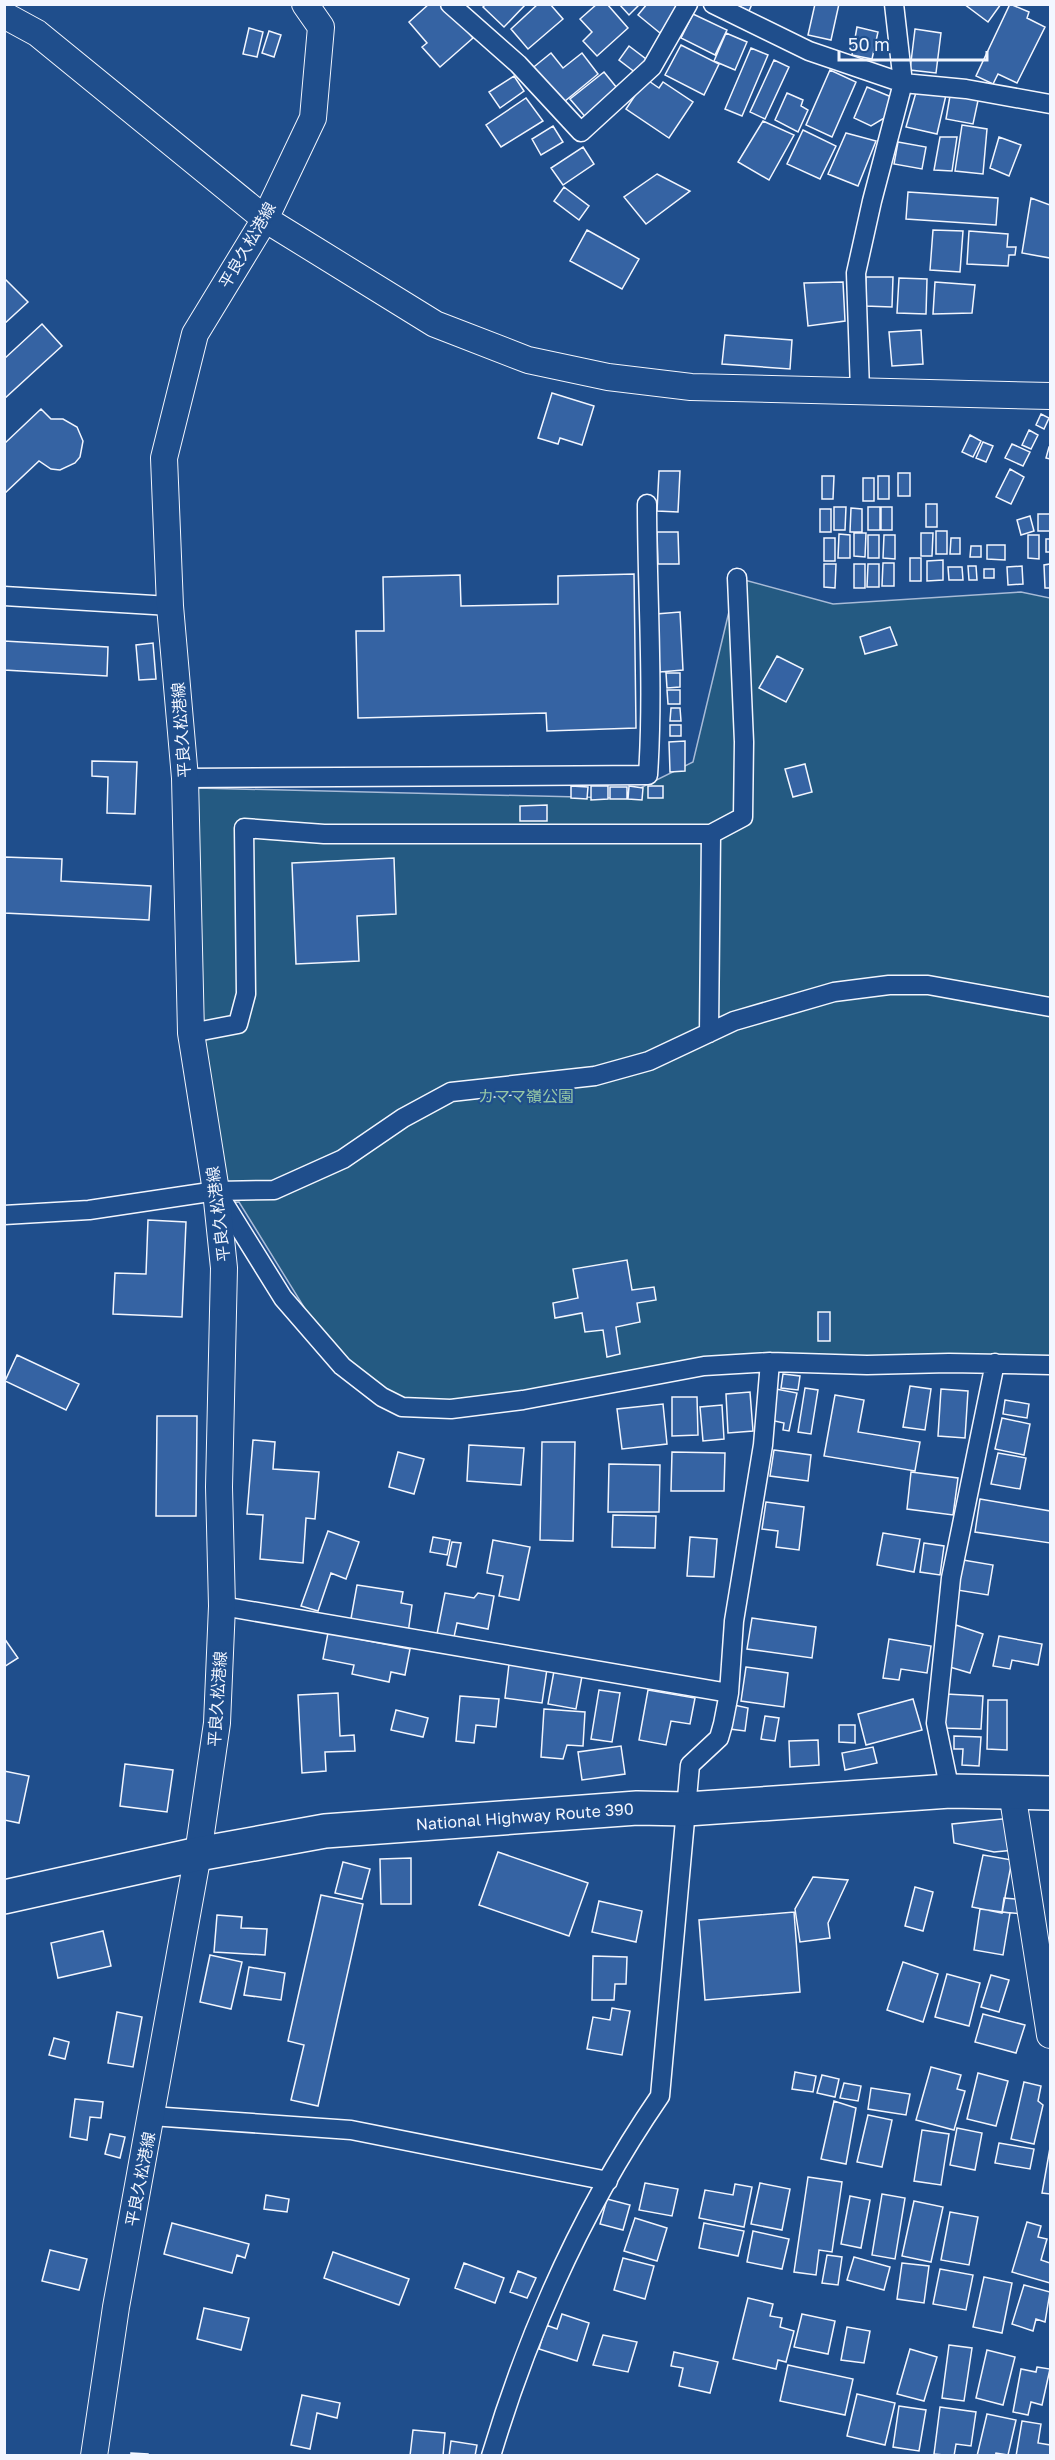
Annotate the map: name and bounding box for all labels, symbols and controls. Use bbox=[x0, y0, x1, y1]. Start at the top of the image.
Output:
scale bar bbox=[839, 24, 988, 62]
text: 50 m bbox=[848, 33, 890, 55]
street label: 平良久松港線 bbox=[214, 198, 280, 292]
street label: 平良久松港線 bbox=[168, 681, 194, 779]
park label: カママ嶺公園 bbox=[478, 1086, 574, 1106]
street label: 平良久松港線 bbox=[202, 1165, 234, 1263]
street label: 平良久松港線 bbox=[204, 1650, 230, 1748]
street label: National Highway Route 390 bbox=[415, 1798, 634, 1834]
street label: 平良久松港線 bbox=[121, 2130, 159, 2228]

